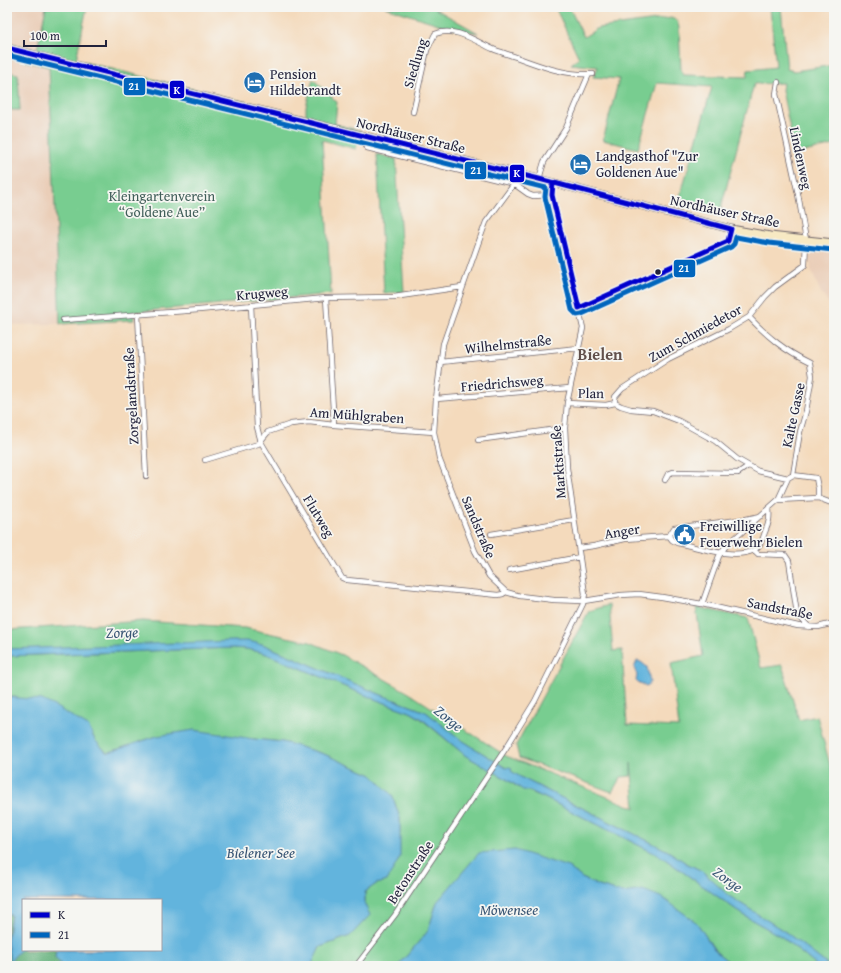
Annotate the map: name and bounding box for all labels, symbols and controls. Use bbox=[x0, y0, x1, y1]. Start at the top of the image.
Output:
scale bar bbox=[24, 22, 106, 48]
text: 100 m bbox=[30, 27, 60, 44]
street label: Siedlung bbox=[398, 36, 432, 90]
place label: Pension Hildebrandt bbox=[270, 64, 341, 100]
hotel icon: Pension Hildebrandt bbox=[241, 69, 267, 95]
line badge: 21 bbox=[123, 77, 146, 96]
text: 21 bbox=[128, 78, 140, 94]
line badge: K bbox=[169, 80, 185, 99]
text: K bbox=[174, 82, 181, 98]
street label: Nordhäuser Straße bbox=[355, 112, 468, 158]
street label: Lindenweg bbox=[785, 125, 817, 191]
place label: Landgasthof "Zur Goldenen Aue" bbox=[596, 146, 699, 182]
hotel icon: Landgasthof "Zur Goldenen Aue" bbox=[568, 151, 594, 177]
line badge: 21 bbox=[464, 161, 487, 180]
text: 21 bbox=[470, 162, 482, 178]
line badge: K bbox=[509, 164, 525, 183]
text: K bbox=[514, 165, 521, 181]
park label: Kleingartenverein “Goldene Aue” bbox=[109, 186, 215, 222]
street label: Nordhäuser Straße bbox=[669, 190, 782, 232]
line badge: 21 bbox=[673, 259, 696, 278]
text: 21 bbox=[678, 260, 690, 276]
unlabelled marker bbox=[653, 267, 663, 277]
street label: Krugweg bbox=[235, 281, 289, 305]
street label: Zum Schmiedetor bbox=[645, 299, 746, 367]
street label: Wilhelmstraße bbox=[464, 329, 553, 358]
district label: Bielen bbox=[578, 342, 623, 366]
street label: Zorgelandstraße bbox=[118, 346, 144, 445]
street label: Friedrichsweg bbox=[460, 369, 544, 397]
street label: Kalte Gasse bbox=[776, 380, 810, 449]
street label: Plan bbox=[578, 383, 604, 403]
street label: Am Mühlgraben bbox=[309, 402, 405, 428]
street label: Marktstraße bbox=[545, 424, 571, 499]
street label: Flutweg bbox=[298, 491, 340, 541]
street label: Sandstraße bbox=[457, 493, 501, 562]
place label: Freiwillige Feuerwehr Bielen bbox=[700, 516, 803, 552]
street label: Anger bbox=[603, 518, 641, 544]
public building icon: Freiwillige Feuerwehr Bielen bbox=[671, 521, 697, 547]
street label: Sandstraße bbox=[746, 592, 815, 624]
water label: Zorge bbox=[106, 621, 138, 643]
water label: Zorge bbox=[430, 700, 468, 736]
street label: Betonstraße bbox=[382, 836, 438, 908]
water label: Bielener See bbox=[226, 842, 295, 863]
water label: Zorge bbox=[709, 861, 747, 897]
legend bbox=[22, 899, 162, 951]
water label: Möwensee bbox=[480, 899, 538, 920]
text: K bbox=[58, 906, 66, 923]
text: 21 bbox=[58, 926, 70, 943]

